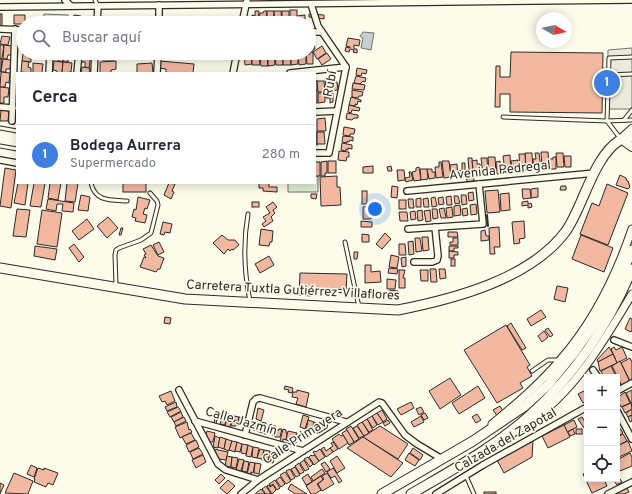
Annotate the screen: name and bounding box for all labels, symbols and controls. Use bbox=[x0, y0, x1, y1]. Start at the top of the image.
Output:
north arrow bbox=[536, 12, 572, 48]
search box bbox=[16, 16, 316, 60]
icon: search bbox=[30, 27, 52, 49]
text: Buscar aquí bbox=[62, 29, 141, 48]
street label: Rubí bbox=[321, 68, 342, 98]
pin: 1 bbox=[594, 68, 620, 98]
text: Cerca bbox=[32, 87, 78, 109]
text: Bodega Aurrera bbox=[70, 137, 181, 156]
text: 1 bbox=[42, 147, 48, 163]
text: 280 m bbox=[262, 147, 300, 163]
text: Supermercado bbox=[70, 156, 156, 172]
street label: Avenida Pedregal bbox=[448, 158, 552, 184]
your location bbox=[365, 199, 385, 219]
street label: Carretera Tuxtla Gutiérrez-Villaflores bbox=[186, 277, 400, 305]
map controls bbox=[584, 374, 620, 482]
button: + bbox=[584, 374, 620, 410]
street label: Calle Jazmín bbox=[203, 404, 279, 440]
street label: Calle Primavera bbox=[260, 405, 346, 469]
street label: Calzada del Zapotal bbox=[452, 405, 560, 477]
button: − bbox=[584, 410, 620, 446]
button: locate bbox=[584, 446, 620, 482]

